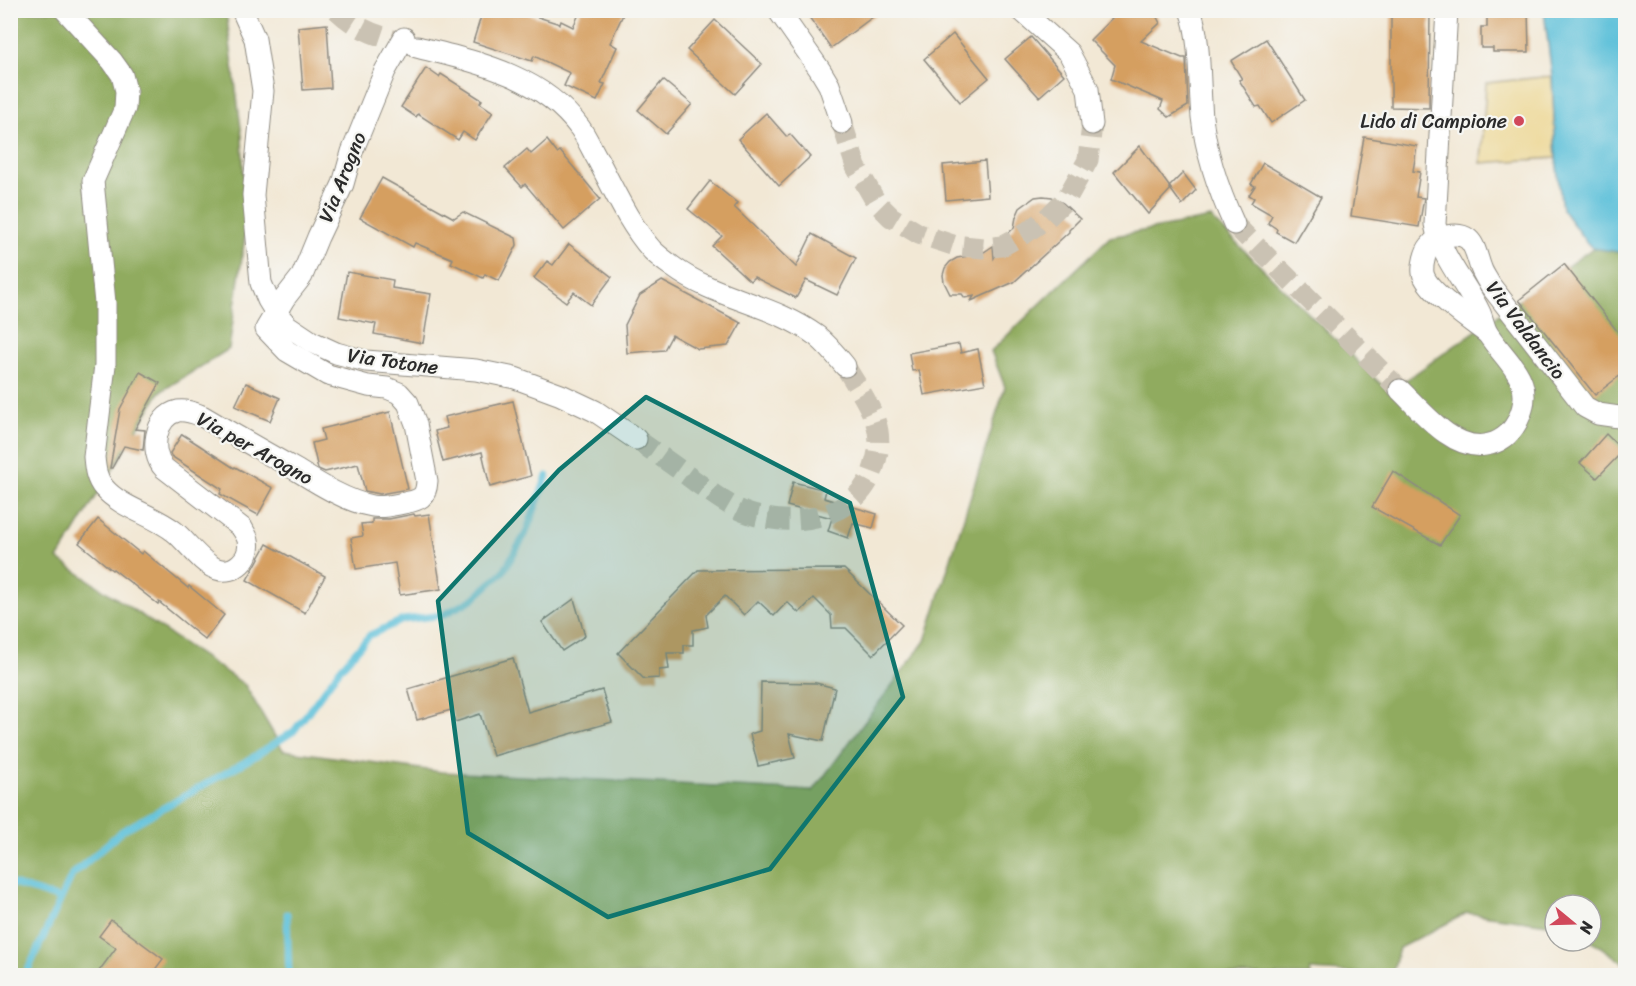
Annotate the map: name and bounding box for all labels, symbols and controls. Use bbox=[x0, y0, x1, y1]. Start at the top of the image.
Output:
place label: Lido di Campione bbox=[1360, 104, 1507, 139]
marker: Lido di Campione bbox=[1512, 114, 1526, 128]
street label: Via Arogno bbox=[308, 127, 376, 228]
street label: Via Valdancio bbox=[1476, 273, 1575, 388]
street label: Via Totone bbox=[345, 338, 441, 385]
street label: Via per Arogno bbox=[190, 402, 320, 495]
north arrow bbox=[1543, 893, 1603, 953]
text: N bbox=[1571, 917, 1603, 939]

